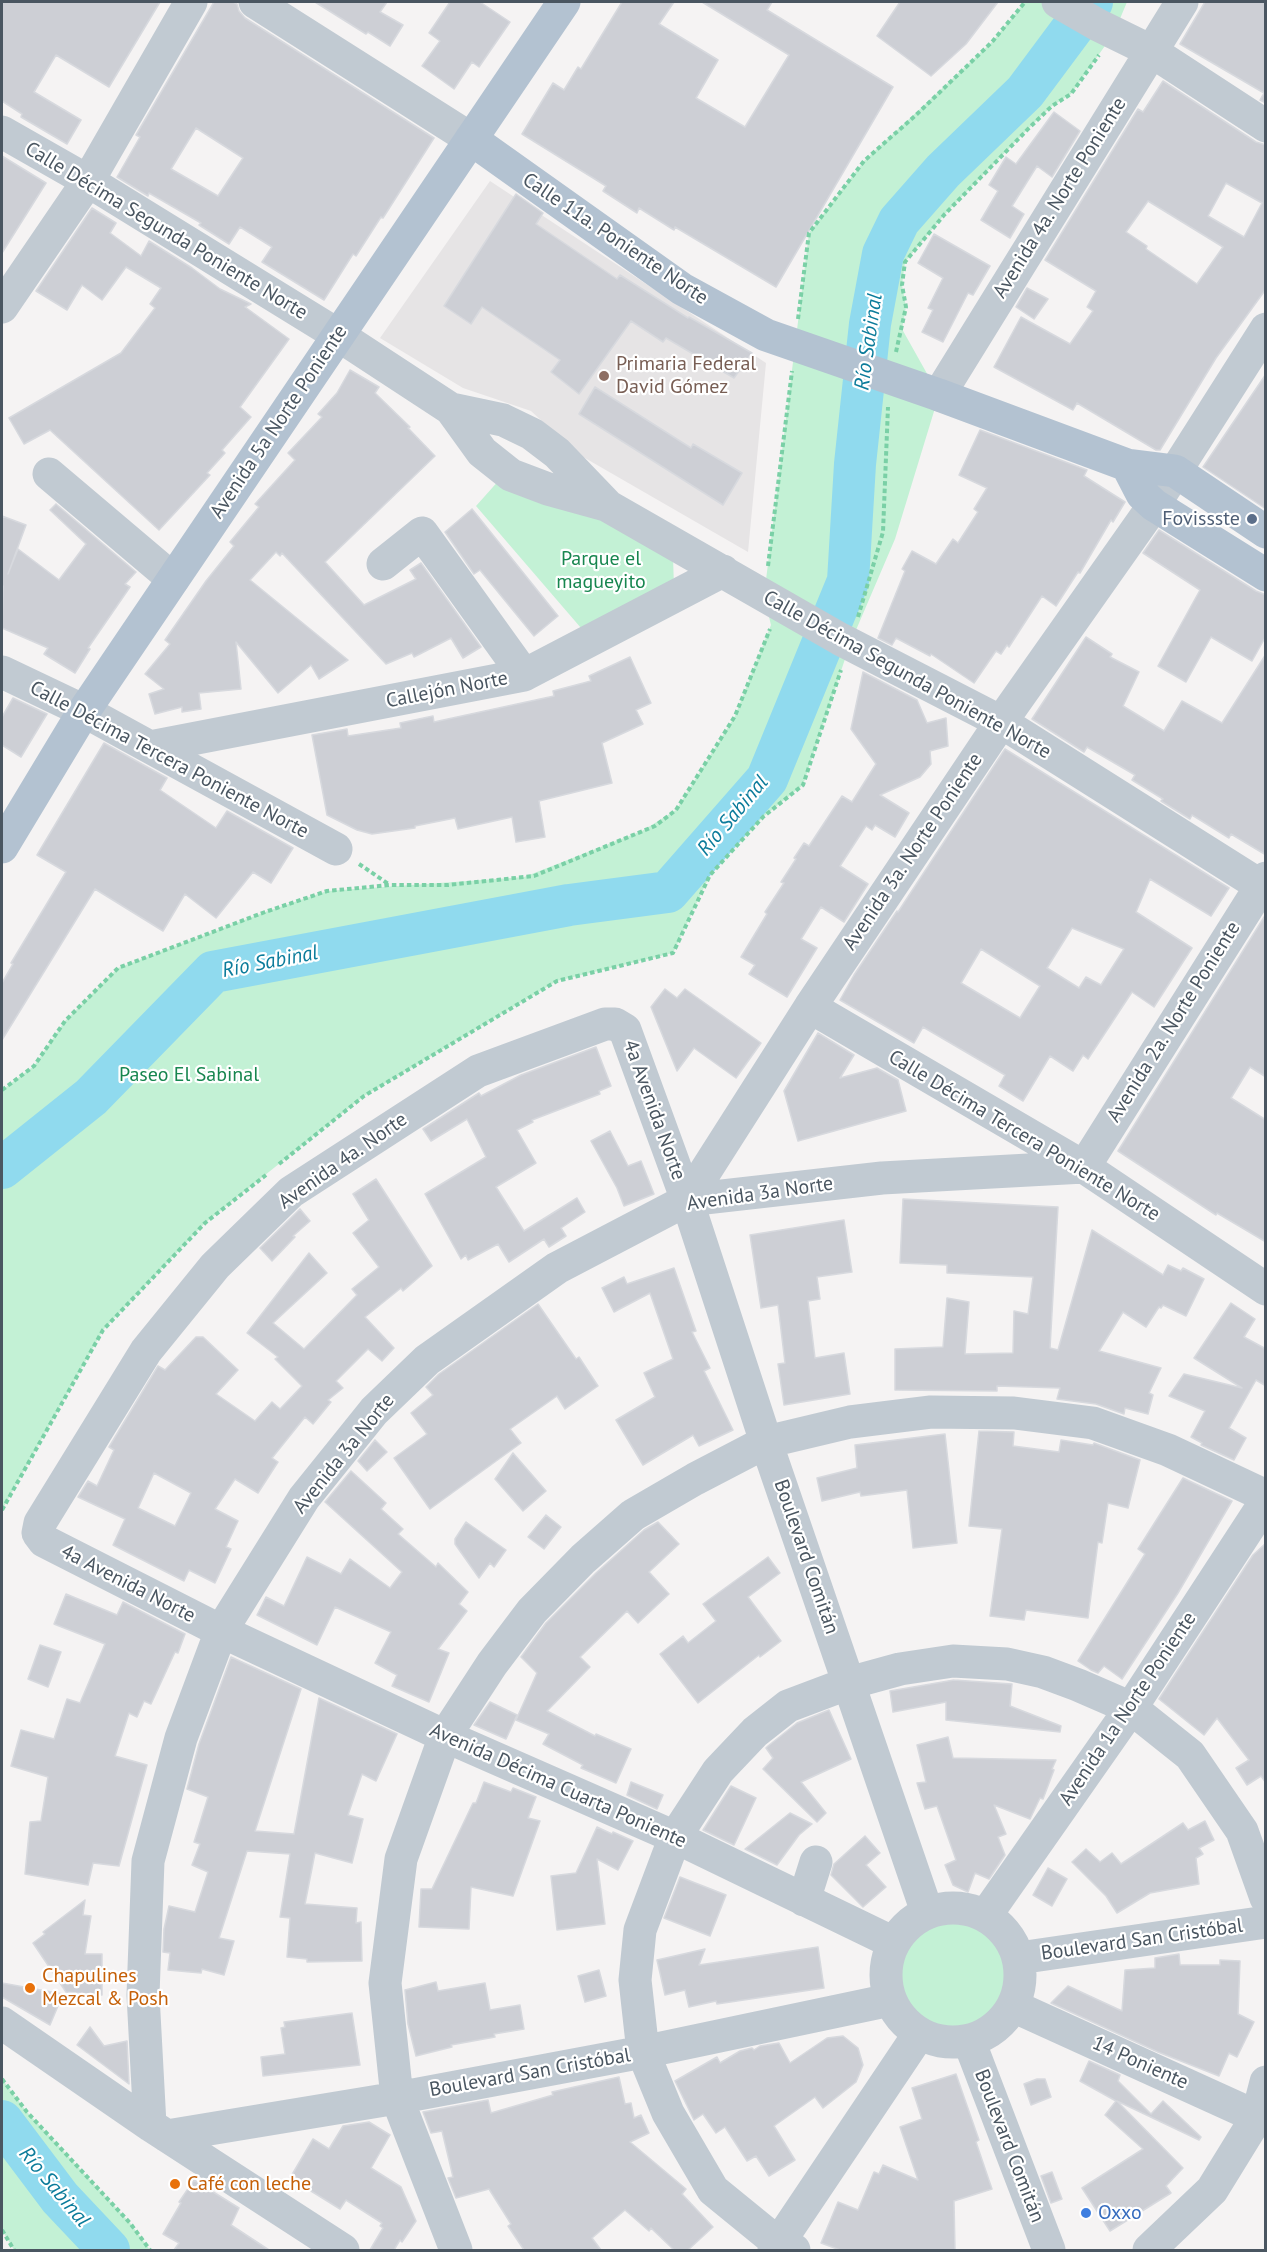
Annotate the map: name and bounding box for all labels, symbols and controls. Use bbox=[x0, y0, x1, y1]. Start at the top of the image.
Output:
street label: Avenida 4a. Norte Poniente bbox=[988, 93, 1132, 303]
street label: Calle Décima Segunda Poniente Norte bbox=[21, 137, 311, 325]
street label: Calle 11a. Poniente Norte bbox=[518, 168, 712, 310]
water label: Río Sabinal bbox=[850, 292, 888, 392]
street label: Avenida 5a Norte Poniente bbox=[205, 321, 353, 523]
place label: Primaria Federal David Gómez bbox=[616, 352, 756, 399]
marker: Primaria Federal David Gómez bbox=[597, 369, 611, 383]
place label: Fovissste bbox=[1162, 507, 1240, 531]
marker: Fovissste bbox=[1245, 512, 1259, 526]
park label: Parque el magueyito bbox=[556, 547, 646, 594]
street label: Calle Décima Segunda Poniente Norte bbox=[759, 586, 1055, 764]
street label: Callejón Norte bbox=[384, 666, 510, 714]
street label: Calle Décima Tercera Poniente Norte bbox=[25, 676, 313, 844]
street label: Avenida 3a. Norte Poniente bbox=[838, 749, 988, 955]
water label: Río Sabinal bbox=[692, 771, 774, 861]
street label: Avenida 2a. Norte Poniente bbox=[1102, 917, 1246, 1127]
water label: Río Sabinal bbox=[220, 940, 320, 984]
street label: 4a Avenida Norte bbox=[618, 1037, 690, 1183]
street label: Calle Décima Tercera Poniente Norte bbox=[884, 1045, 1164, 1227]
park label: Paseo El Sabinal bbox=[119, 1063, 259, 1087]
street label: Avenida 4a. Norte bbox=[274, 1108, 412, 1214]
street label: Avenida 3a Norte bbox=[685, 1172, 835, 1216]
street label: Avenida 3a Norte bbox=[288, 1389, 400, 1519]
street label: Boulevard Comitán bbox=[768, 1477, 844, 1637]
street label: 4a Avenida Norte bbox=[57, 1540, 199, 1628]
street label: Avenida 1a Norte Poniente bbox=[1054, 1608, 1202, 1810]
street label: Avenida Décima Cuarta Poniente bbox=[426, 1718, 690, 1854]
street label: Boulevard San Cristóbal bbox=[1040, 1914, 1244, 1966]
place label: Chapulines Mezcal & Posh bbox=[42, 1964, 169, 2011]
marker: Chapulines Mezcal & Posh bbox=[23, 1981, 37, 1995]
street label: 14 Poniente bbox=[1088, 2031, 1192, 2095]
street label: Boulevard San Cristóbal bbox=[428, 2044, 632, 2102]
street label: Boulevard Comitán bbox=[969, 2066, 1049, 2226]
water label: Río Sabinal bbox=[13, 2142, 95, 2232]
place label: Café con leche bbox=[187, 2172, 311, 2196]
marker: Café con leche bbox=[168, 2177, 182, 2191]
place label: Oxxo bbox=[1098, 2201, 1142, 2225]
marker: Oxxo bbox=[1079, 2206, 1093, 2220]

